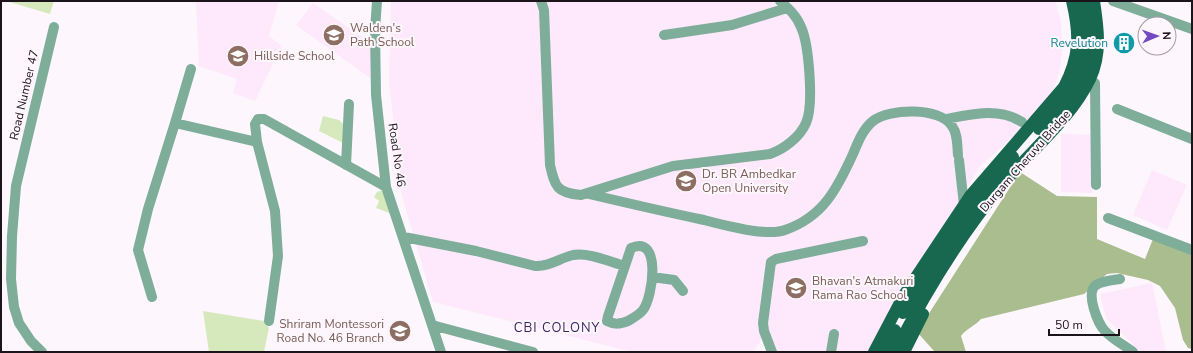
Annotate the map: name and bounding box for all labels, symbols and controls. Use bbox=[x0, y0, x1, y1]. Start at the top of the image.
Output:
north arrow bbox=[1137, 16, 1177, 56]
place label: Walden's Path School bbox=[350, 20, 415, 50]
school or university icon: Walden's Path School bbox=[321, 22, 347, 48]
building icon: Revelution bbox=[1111, 30, 1137, 56]
text: N bbox=[1159, 31, 1174, 40]
place label: Revelution bbox=[1051, 35, 1108, 51]
school or university icon: Hillside School bbox=[225, 43, 251, 69]
street label: Road Number 47 bbox=[6, 48, 42, 142]
place label: Hillside School bbox=[254, 48, 335, 64]
street label: Durgam Cheruvu Bridge bbox=[976, 107, 1074, 215]
street label: Road No 46 bbox=[385, 122, 409, 188]
place label: Dr. BR Ambedkar Open University bbox=[702, 166, 797, 196]
school or university icon: Dr. BR Ambedkar Open University bbox=[673, 168, 699, 194]
place label: Bhavan's Atmakuri Rama Rao School bbox=[812, 273, 913, 303]
school or university icon: Bhavan's Atmakuri Rama Rao School bbox=[783, 275, 809, 301]
scale bar bbox=[1049, 311, 1119, 337]
place label: Shriram Montessori Road No. 46 Branch bbox=[277, 316, 384, 346]
text: 50 m bbox=[1055, 317, 1083, 333]
school or university icon: Shriram Montessori Road No. 46 Branch bbox=[387, 318, 413, 344]
district label: CBI COLONY bbox=[514, 319, 600, 337]

